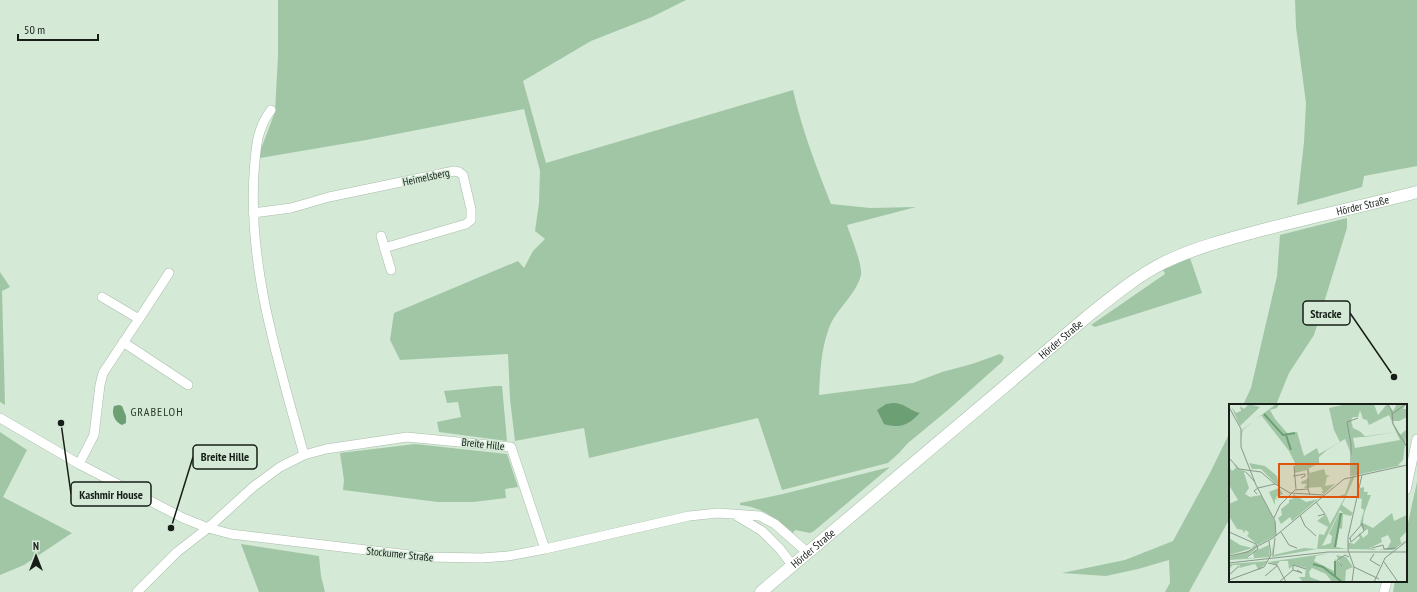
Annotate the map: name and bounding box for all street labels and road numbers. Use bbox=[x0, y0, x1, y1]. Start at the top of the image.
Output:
street label: Heimelsberg bbox=[401, 165, 451, 189]
street label: Hörder Straße bbox=[1335, 192, 1391, 218]
street label: Hörder Straße bbox=[1036, 316, 1086, 362]
street label: Breite Hille bbox=[461, 435, 506, 453]
street label: Hörder Straße bbox=[788, 525, 838, 571]
street label: Stockumer Straße bbox=[366, 544, 435, 565]

